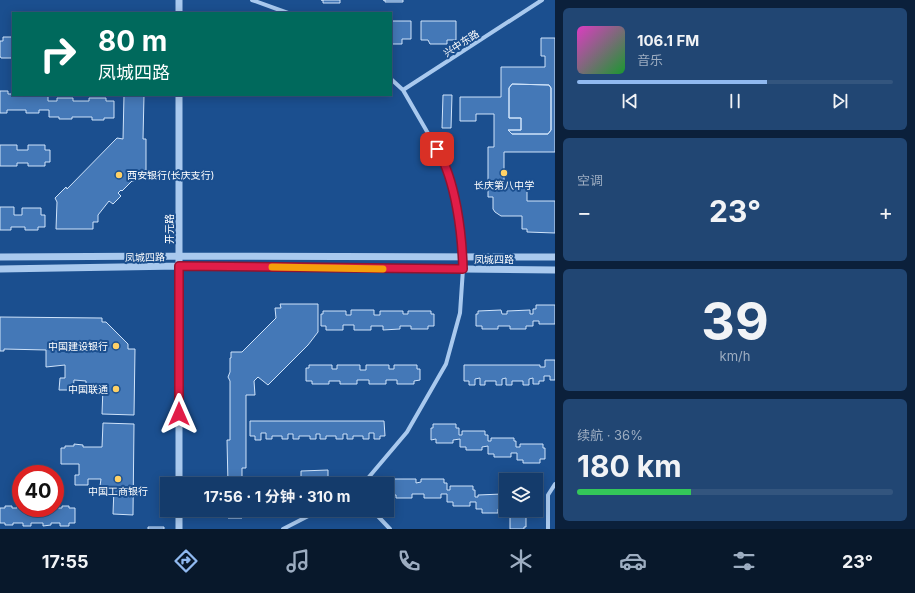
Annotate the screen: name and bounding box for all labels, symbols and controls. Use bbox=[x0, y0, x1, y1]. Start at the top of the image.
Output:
text: 80 m bbox=[98, 24, 167, 58]
street label: 兴中东路 bbox=[441, 27, 481, 59]
icon: right bbox=[32, 28, 84, 80]
text: 106.1 FM bbox=[637, 31, 699, 50]
text: 音乐 bbox=[637, 52, 663, 68]
text: 凤城四路 bbox=[98, 62, 170, 83]
icon: previous bbox=[619, 90, 641, 112]
icon: pause bbox=[724, 90, 746, 112]
icon: next bbox=[829, 90, 851, 112]
pin bbox=[420, 132, 454, 166]
icon: arrive bbox=[426, 138, 448, 160]
marker: 长庆第八中学 bbox=[499, 168, 509, 178]
place label: 西安银行(长庆支行) bbox=[127, 169, 214, 181]
marker: 西安银行(长庆支行) bbox=[114, 170, 124, 180]
text: 空调 bbox=[577, 172, 603, 188]
place label: 长庆第八中学 bbox=[474, 179, 534, 191]
text: 23° bbox=[709, 193, 761, 229]
text: − bbox=[577, 199, 592, 225]
text: + bbox=[878, 199, 893, 225]
street label: 开元路 bbox=[163, 214, 175, 244]
street label: 凤城四路 bbox=[125, 251, 165, 263]
street label: 凤城四路 bbox=[474, 253, 514, 265]
text: 39 bbox=[701, 290, 769, 353]
place label: 中国建设银行 bbox=[48, 340, 108, 352]
marker: 中国建设银行 bbox=[111, 341, 121, 351]
text: km/h bbox=[720, 348, 750, 364]
place label: 中国联通 bbox=[68, 383, 108, 395]
marker: 中国联通 bbox=[111, 384, 121, 394]
position arrow bbox=[158, 393, 200, 435]
text: 续航 · 36% bbox=[577, 427, 643, 443]
text: 180 km bbox=[577, 448, 682, 484]
speed limit sign: 40 bbox=[12, 465, 64, 517]
map controls bbox=[499, 473, 543, 517]
button: layers bbox=[499, 473, 543, 517]
marker: 中国工商银行 bbox=[113, 474, 123, 484]
place label: 中国工商银行 bbox=[88, 485, 148, 497]
text: 17:56 · 1 分钟 · 310 m bbox=[204, 487, 350, 506]
icon: directions bbox=[172, 547, 200, 575]
icon: music bbox=[284, 547, 312, 575]
icon: phone bbox=[395, 547, 423, 575]
icon: climate bbox=[507, 547, 535, 575]
icon: car bbox=[619, 547, 647, 575]
icon: filters bbox=[730, 547, 758, 575]
text: 17:55 bbox=[42, 551, 88, 572]
text: 23° bbox=[842, 551, 873, 572]

